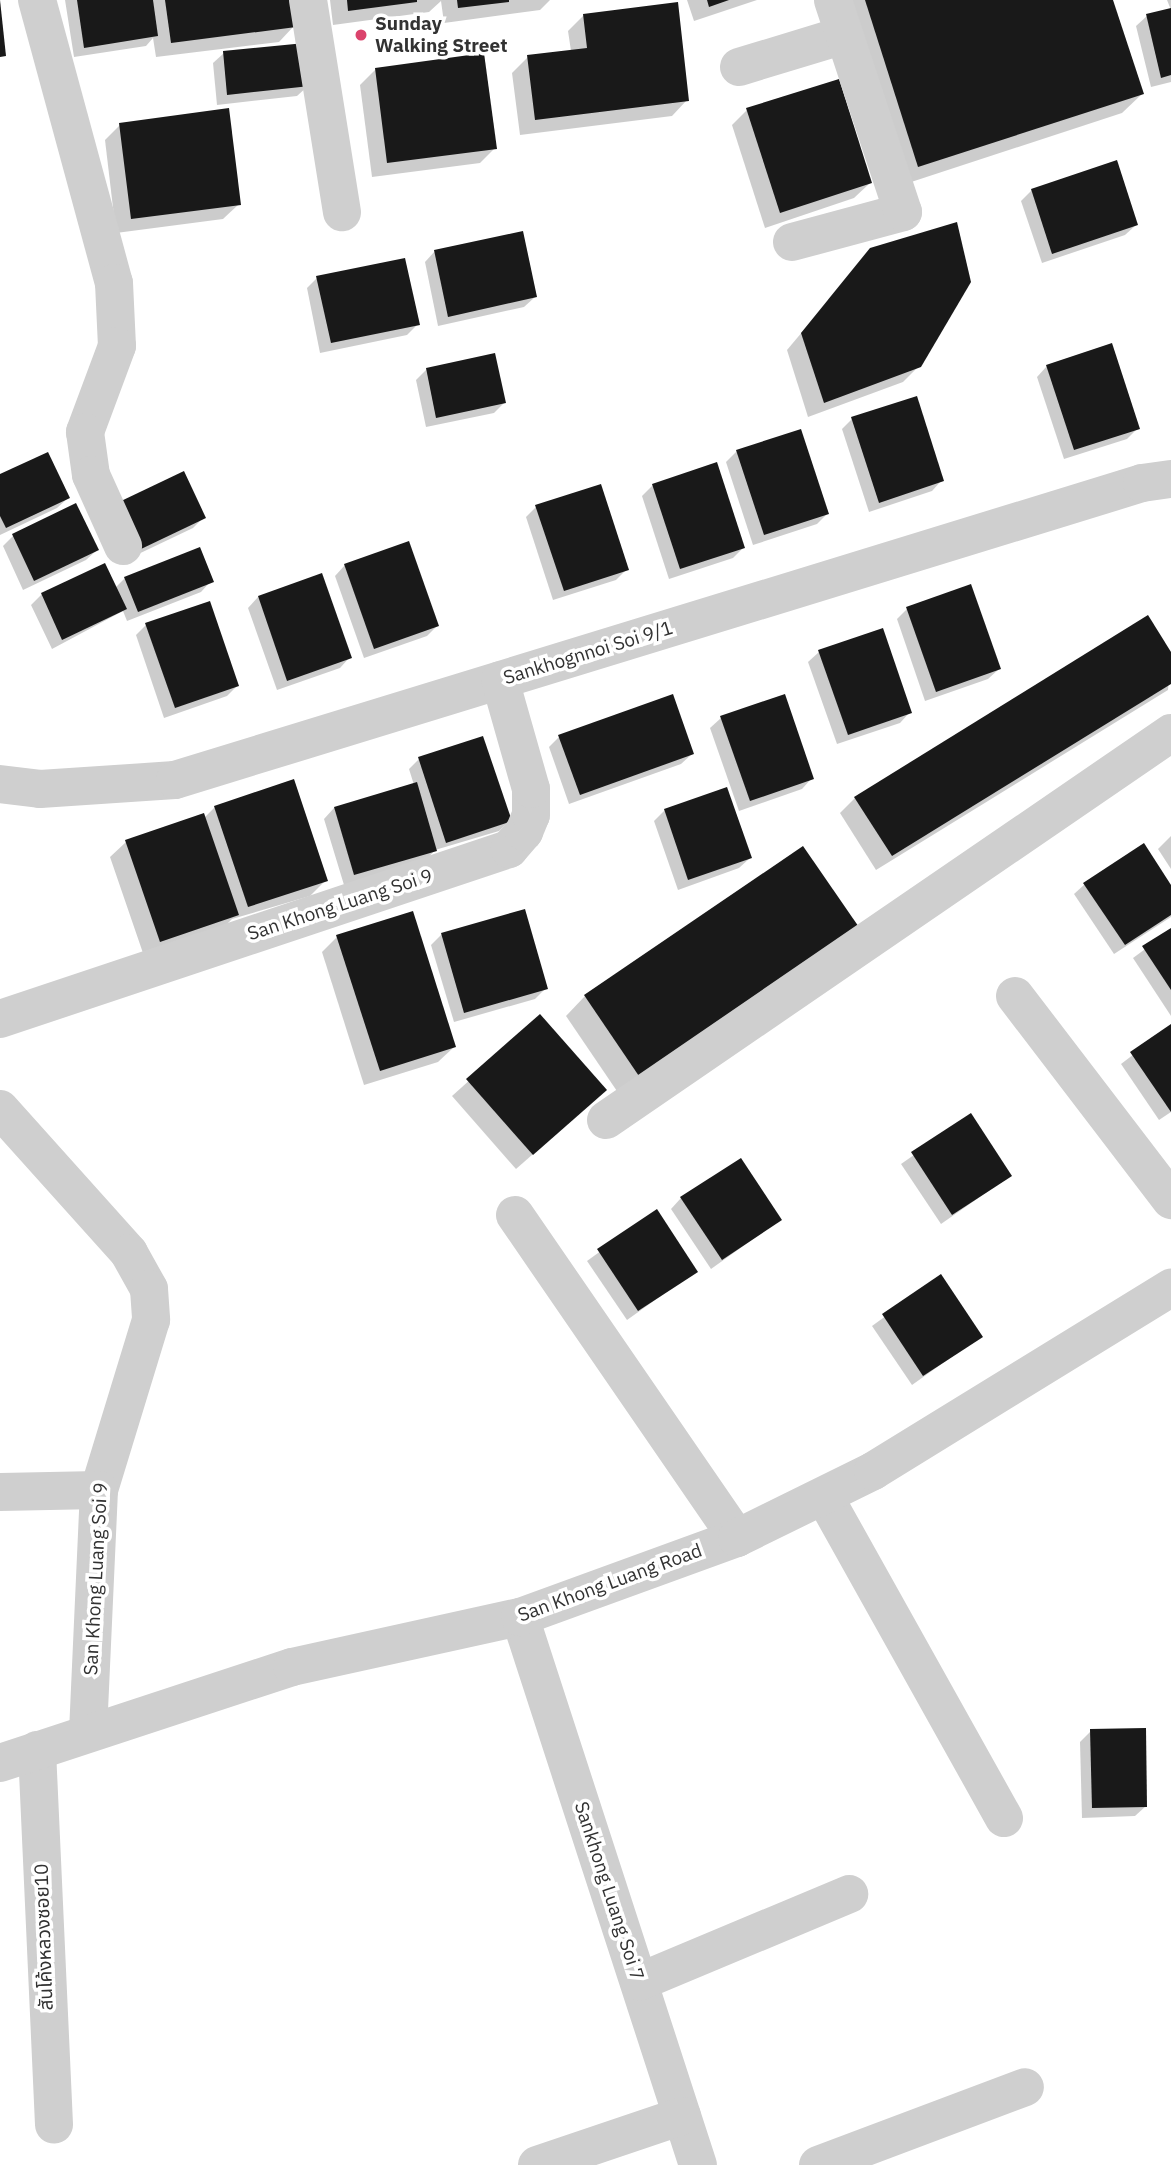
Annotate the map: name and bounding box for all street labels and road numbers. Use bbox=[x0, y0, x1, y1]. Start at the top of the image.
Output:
street label: Sankhognnoi Soi 9/1 bbox=[501, 616, 675, 690]
street label: San Khong Luang Soi 9 bbox=[245, 864, 435, 946]
street label: San Khong Luang Soi 9 bbox=[80, 1482, 112, 1676]
street label: San Khong Luang Road bbox=[515, 1539, 705, 1627]
street label: Sankhong Luang Soi 7 bbox=[569, 1799, 649, 1983]
street label: สันโค้งหลวงซอย10 bbox=[30, 1863, 58, 2011]

